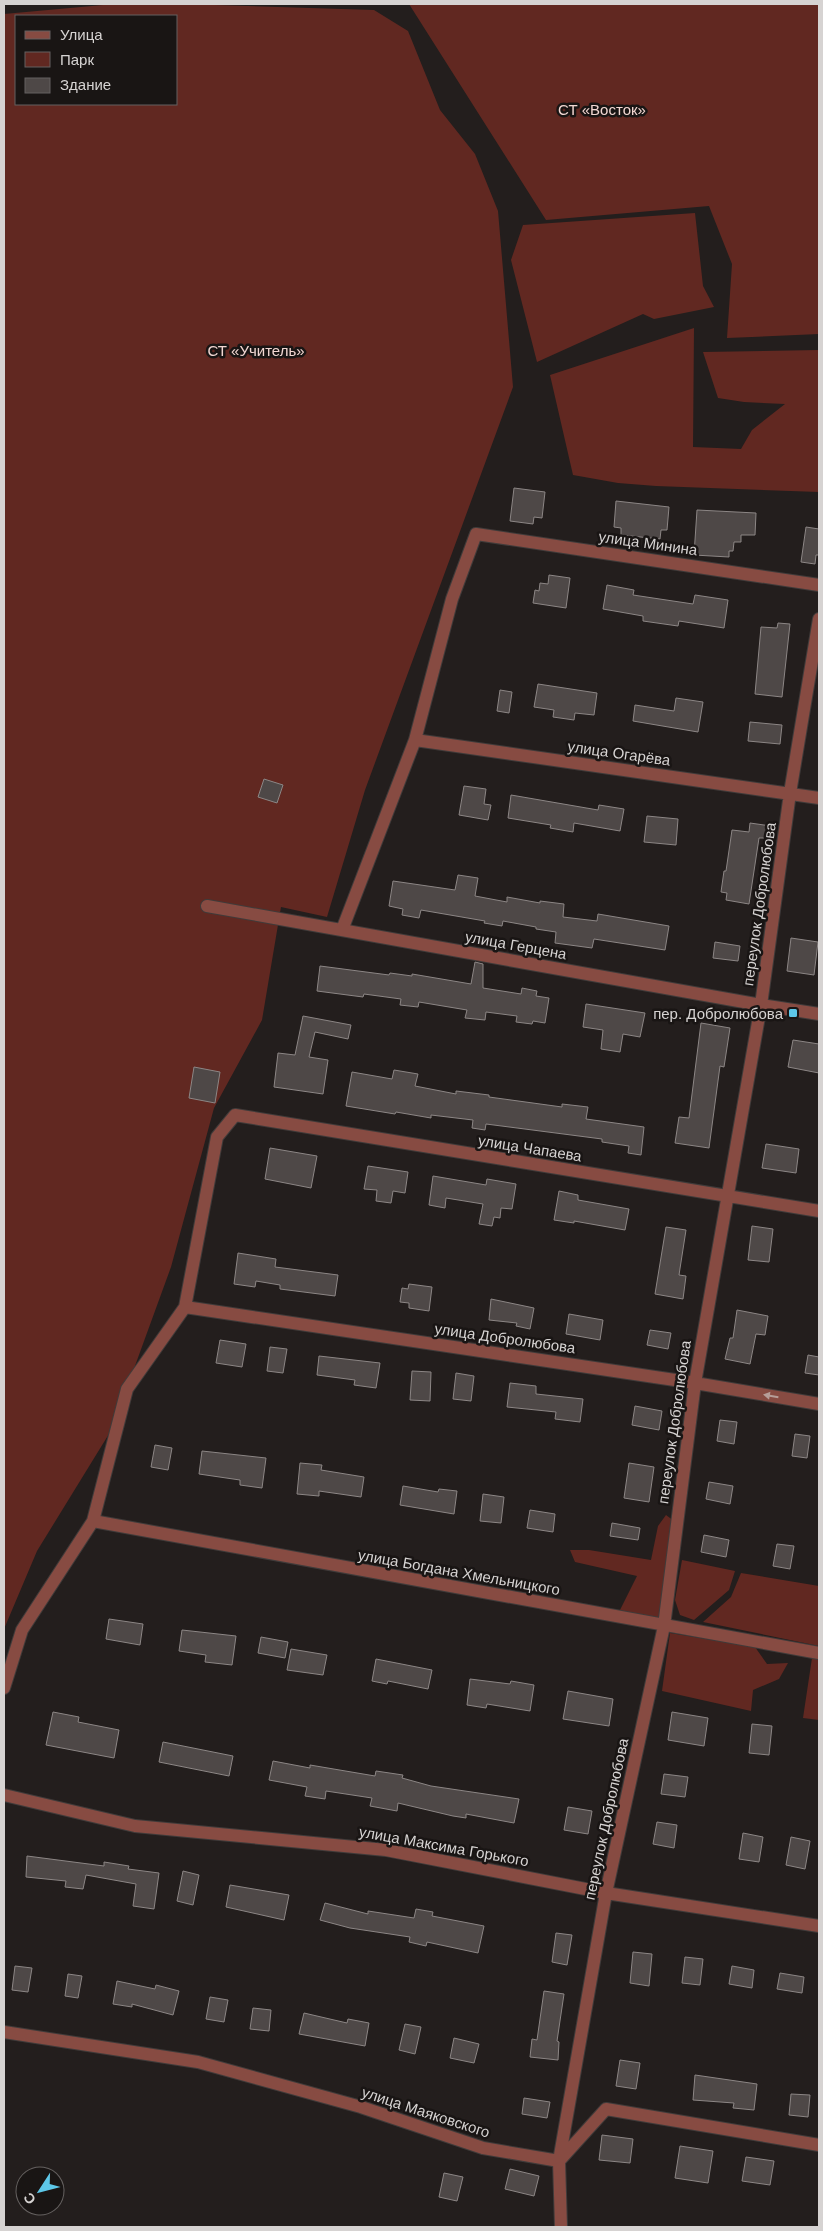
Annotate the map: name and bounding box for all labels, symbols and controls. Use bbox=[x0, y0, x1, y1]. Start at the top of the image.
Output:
legend bbox=[15, 15, 178, 105]
text: Улица bbox=[60, 26, 103, 43]
text: Парк bbox=[60, 51, 94, 68]
text: Здание bbox=[60, 76, 111, 93]
park label: СТ «Восток» bbox=[558, 101, 646, 118]
park label: СТ «Учитель» bbox=[207, 342, 305, 359]
street label: улица Минина bbox=[598, 528, 699, 558]
street label: улица Огарёва bbox=[567, 737, 672, 769]
street label: переулок Добролюбова bbox=[739, 821, 779, 987]
street label: улица Герцена bbox=[464, 928, 569, 962]
place label: пер. Добролюбова bbox=[653, 1005, 784, 1022]
marker: пер. Добролюбова bbox=[787, 1007, 799, 1019]
street label: улица Чапаева bbox=[477, 1131, 584, 1165]
street label: улица Добролюбова bbox=[433, 1320, 577, 1356]
street label: переулок Добролюбова bbox=[654, 1339, 694, 1505]
one-way arrow bbox=[763, 1391, 779, 1399]
street label: улица Богдана Хмельницкого bbox=[357, 1546, 561, 1598]
street label: переулок Добролюбова bbox=[581, 1736, 632, 1901]
street label: улица Максима Горького bbox=[358, 1823, 530, 1869]
street label: улица Маяковского bbox=[360, 2083, 492, 2141]
north arrow bbox=[15, 2166, 65, 2216]
text: С bbox=[20, 2190, 39, 2207]

